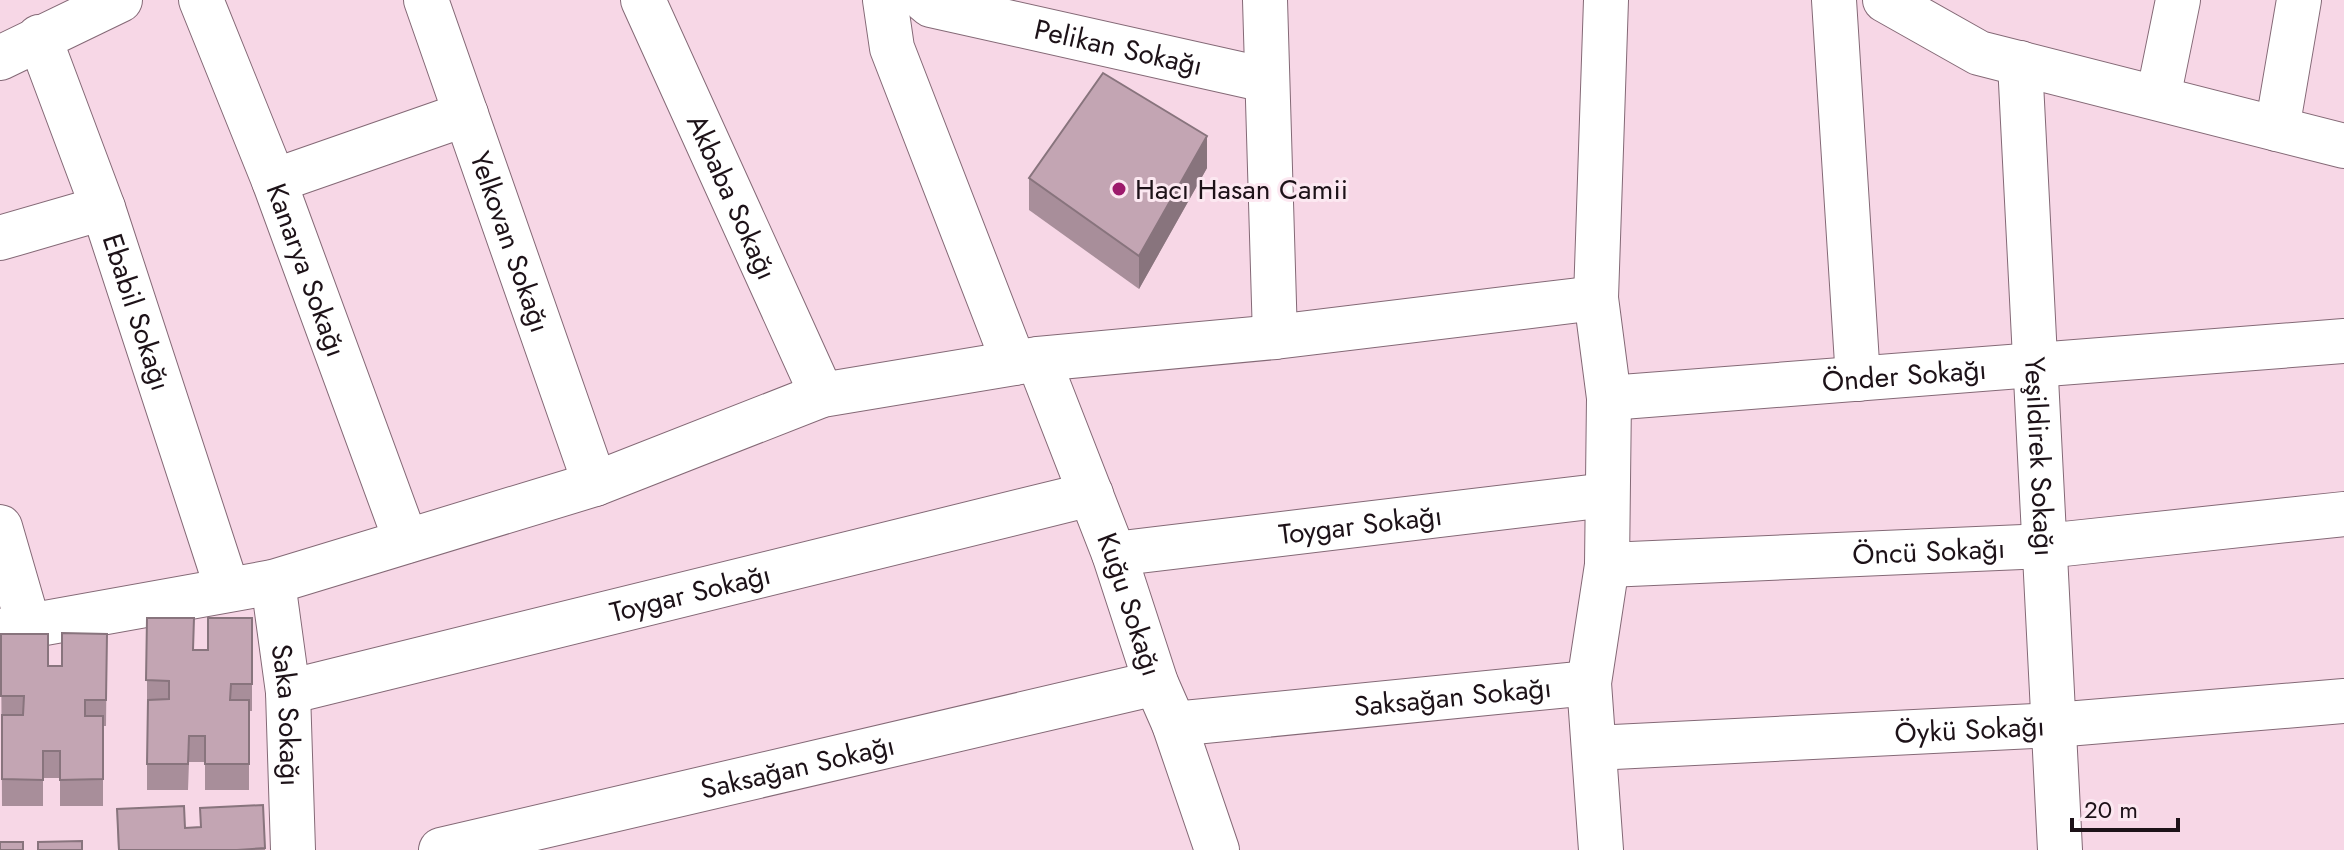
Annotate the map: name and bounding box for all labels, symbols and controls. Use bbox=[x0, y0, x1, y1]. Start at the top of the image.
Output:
street label: Pelikan Sokağı bbox=[1030, 9, 1206, 86]
street label: Akbaba Sokağı bbox=[676, 108, 787, 286]
street label: Yelkovan Sokağı bbox=[459, 146, 560, 338]
place label: Hacı Hasan Camii bbox=[1135, 169, 1348, 210]
street label: Kanarya Sokağı bbox=[256, 178, 357, 363]
marker: Hacı Hasan Camii bbox=[1110, 180, 1128, 198]
street label: Ebabil Sokağı bbox=[92, 228, 181, 396]
street label: Önder Sokağı bbox=[1820, 349, 1988, 402]
street label: Yeşildirek Sokağı bbox=[2014, 356, 2065, 557]
street label: Toygar Sokağı bbox=[1276, 495, 1444, 555]
street label: Kuğu Sokağı bbox=[1087, 527, 1172, 681]
street label: Öncü Sokağı bbox=[1851, 528, 2006, 575]
street label: Toygar Sokağı bbox=[605, 554, 775, 633]
street label: Saka Sokağı bbox=[261, 641, 311, 787]
street label: Saksağan Sokağı bbox=[1352, 667, 1553, 727]
street label: Öykü Sokağı bbox=[1894, 706, 2045, 754]
street label: Saksağan Sokağı bbox=[696, 725, 899, 810]
scale bar bbox=[2072, 782, 2178, 832]
text: 20 m bbox=[2084, 792, 2138, 827]

